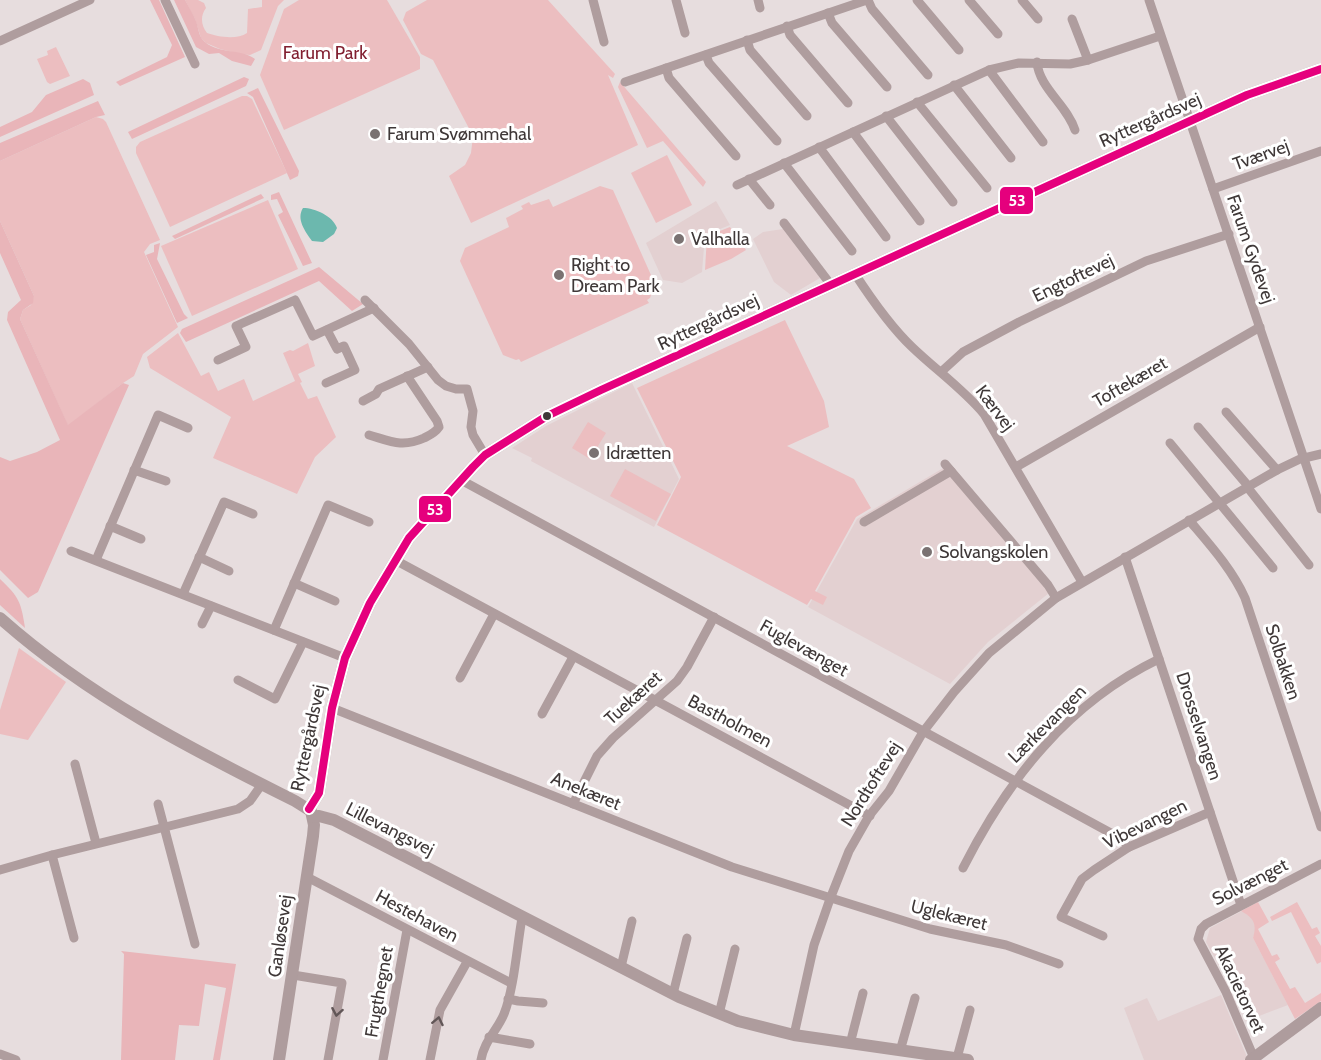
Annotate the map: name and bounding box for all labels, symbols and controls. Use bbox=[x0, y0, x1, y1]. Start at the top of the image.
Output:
park label: Farum Park bbox=[283, 42, 368, 64]
street label: Ryttergårdsvej bbox=[1096, 88, 1204, 152]
place label: Farum Svømmehal bbox=[387, 123, 532, 145]
marker: Farum Svømmehal bbox=[368, 127, 382, 141]
street label: Tværvej bbox=[1230, 135, 1292, 175]
line badge: 53 bbox=[999, 186, 1034, 215]
text: 53 bbox=[1008, 191, 1026, 210]
street label: Farum Gydevej bbox=[1222, 192, 1280, 306]
place label: Valhalla bbox=[691, 228, 750, 250]
marker: Valhalla bbox=[672, 232, 686, 246]
street label: Engtoftevej bbox=[1029, 249, 1117, 307]
place label: Right to Dream Park bbox=[571, 254, 660, 297]
marker: Right to Dream Park bbox=[552, 268, 566, 282]
street label: Ryttergårdsvej bbox=[654, 289, 762, 355]
street label: Toftekæret bbox=[1089, 352, 1171, 412]
street label: Kærvej bbox=[971, 381, 1019, 435]
unlabelled marker bbox=[541, 410, 553, 422]
place label: Idrætten bbox=[606, 442, 671, 464]
marker: Idrætten bbox=[587, 446, 601, 460]
line badge: 53 bbox=[418, 495, 452, 523]
text: 53 bbox=[426, 500, 444, 519]
place label: Solvangskolen bbox=[939, 541, 1048, 563]
marker: Solvangskolen bbox=[920, 545, 934, 559]
street label: Fuglevænget bbox=[756, 615, 852, 681]
street label: Solbakken bbox=[1260, 621, 1306, 703]
street label: Tuekæret bbox=[600, 667, 666, 729]
street label: Drosselvangen bbox=[1171, 669, 1227, 783]
street label: Lærkevangen bbox=[1003, 680, 1091, 768]
street label: Ryttergårdsvej bbox=[286, 682, 330, 794]
street label: Bastholmen bbox=[684, 690, 776, 752]
street label: Nordtoftevej bbox=[836, 737, 906, 831]
street label: Anekæret bbox=[548, 767, 624, 815]
street label: Vibevangen bbox=[1100, 794, 1190, 854]
street label: Lillevangsvej bbox=[342, 797, 438, 861]
street label: Solvænget bbox=[1209, 854, 1291, 910]
street label: Hestehaven bbox=[372, 885, 462, 947]
street label: Ganløsevej bbox=[263, 893, 297, 979]
street label: Uglekæret bbox=[909, 895, 989, 935]
street label: Akacietorvet bbox=[1210, 942, 1270, 1036]
street label: Frugthegnet bbox=[360, 945, 398, 1039]
one-way arrow bbox=[331, 1007, 343, 1017]
one-way arrow bbox=[431, 1016, 444, 1026]

